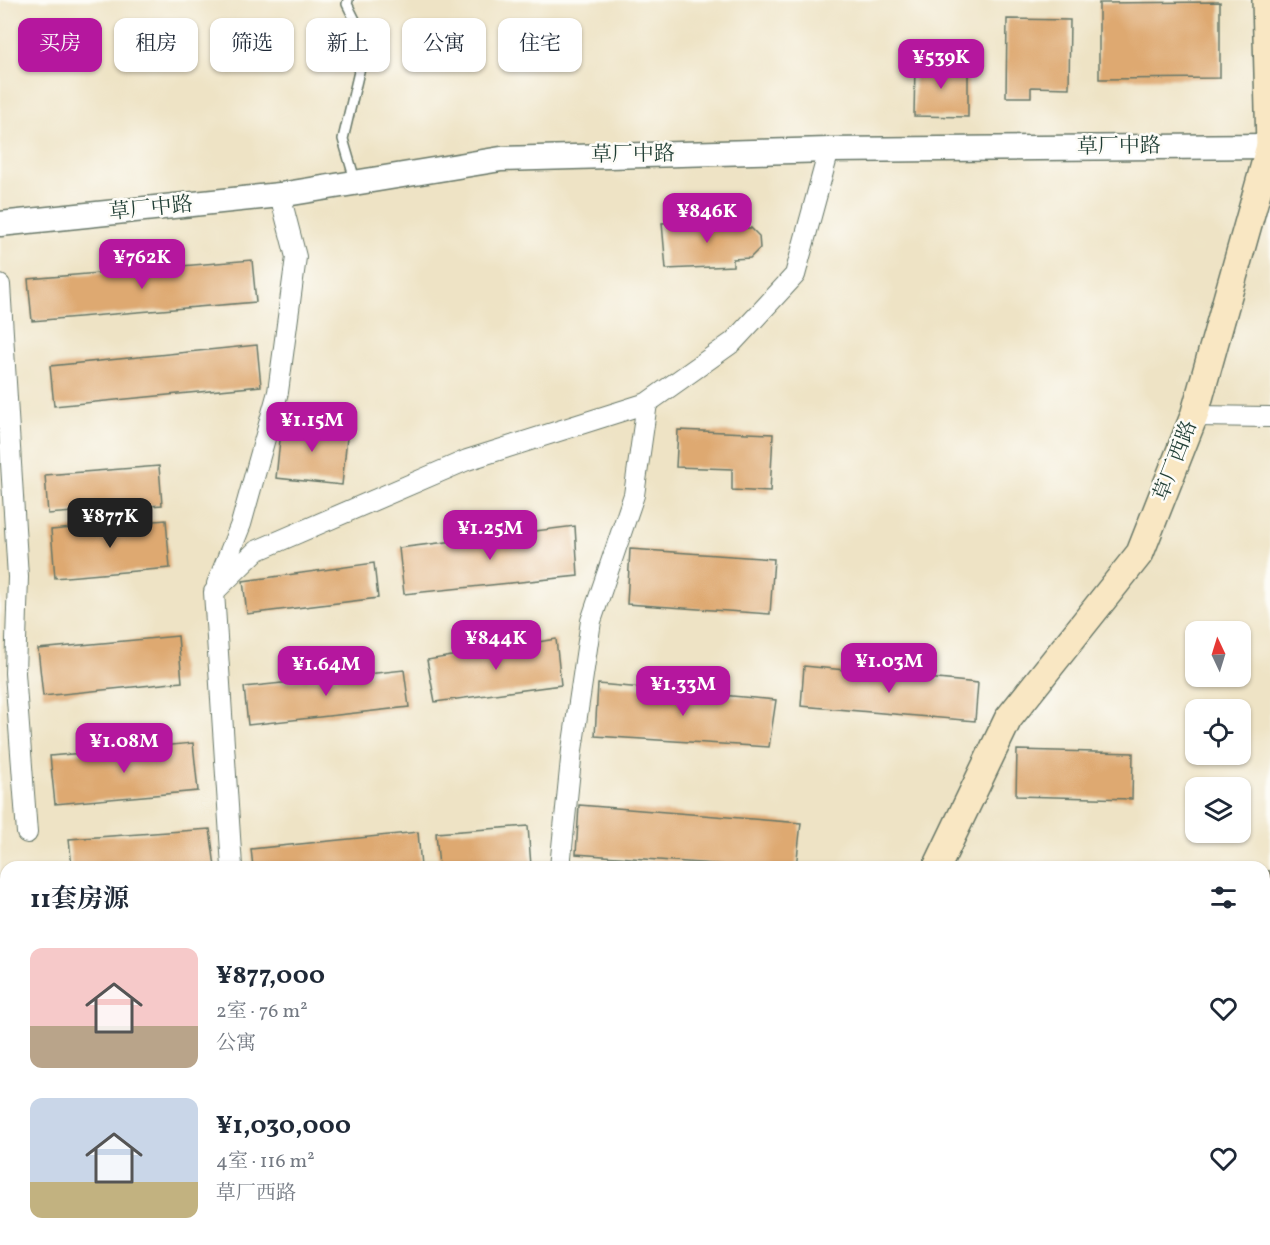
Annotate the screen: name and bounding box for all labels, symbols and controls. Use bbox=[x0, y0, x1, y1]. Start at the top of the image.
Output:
chip: 买房 bbox=[18, 18, 102, 72]
chip: 租房 bbox=[114, 18, 198, 72]
chip: 筛选 bbox=[210, 18, 294, 72]
chip: 新上 bbox=[306, 18, 390, 72]
chip: 公寓 bbox=[402, 18, 486, 72]
chip: 住宅 bbox=[498, 18, 582, 72]
pin: ¥539K bbox=[899, 39, 983, 90]
text: ¥539K bbox=[912, 44, 970, 72]
street label: 草厂中路 bbox=[1077, 132, 1161, 162]
street label: 草厂中路 bbox=[591, 140, 675, 170]
street label: 草厂中路 bbox=[108, 190, 194, 228]
pin: ¥846K bbox=[665, 193, 749, 244]
text: ¥846K bbox=[677, 198, 737, 226]
pin: ¥762K bbox=[100, 239, 184, 290]
text: ¥762K bbox=[113, 244, 171, 272]
pin: ¥1.15M bbox=[263, 402, 361, 453]
text: ¥1.15M bbox=[280, 407, 344, 435]
street label: 草厂西路 bbox=[1147, 417, 1205, 505]
pin: ¥877K bbox=[68, 498, 152, 549]
text: ¥877K bbox=[81, 503, 139, 531]
pin: ¥1.25M bbox=[441, 510, 539, 561]
text: ¥1.25M bbox=[457, 515, 523, 543]
pin: ¥844K bbox=[454, 620, 538, 671]
north arrow bbox=[1185, 621, 1251, 687]
map controls bbox=[1185, 621, 1251, 843]
text: ¥844K bbox=[465, 625, 527, 653]
pin: ¥1.03M bbox=[840, 643, 938, 694]
pin: ¥1.64M bbox=[277, 646, 375, 697]
text: ¥1.03M bbox=[855, 648, 923, 676]
text: ¥1.64M bbox=[292, 651, 360, 679]
pin: ¥1.33M bbox=[634, 666, 732, 717]
text: ¥1.33M bbox=[650, 671, 716, 699]
button: locate bbox=[1185, 699, 1251, 765]
pin: ¥1.08M bbox=[75, 723, 173, 774]
text: ¥1.08M bbox=[90, 728, 158, 756]
button: layers bbox=[1185, 777, 1251, 843]
icon: filters bbox=[1207, 881, 1240, 914]
text: 11套房源 bbox=[30, 882, 129, 918]
text: ¥877,000 bbox=[216, 958, 325, 994]
icon: home bbox=[78, 972, 150, 1044]
icon: heart bbox=[1207, 992, 1240, 1025]
text: 2室 · 76 m² bbox=[216, 998, 308, 1026]
text: 公寓 bbox=[216, 1030, 256, 1058]
text: ¥1,030,000 bbox=[216, 1108, 351, 1144]
icon: home bbox=[78, 1122, 150, 1194]
icon: heart bbox=[1207, 1142, 1240, 1175]
text: 4室 · 116 m² bbox=[216, 1148, 315, 1176]
text: 草厂西路 bbox=[216, 1180, 296, 1208]

